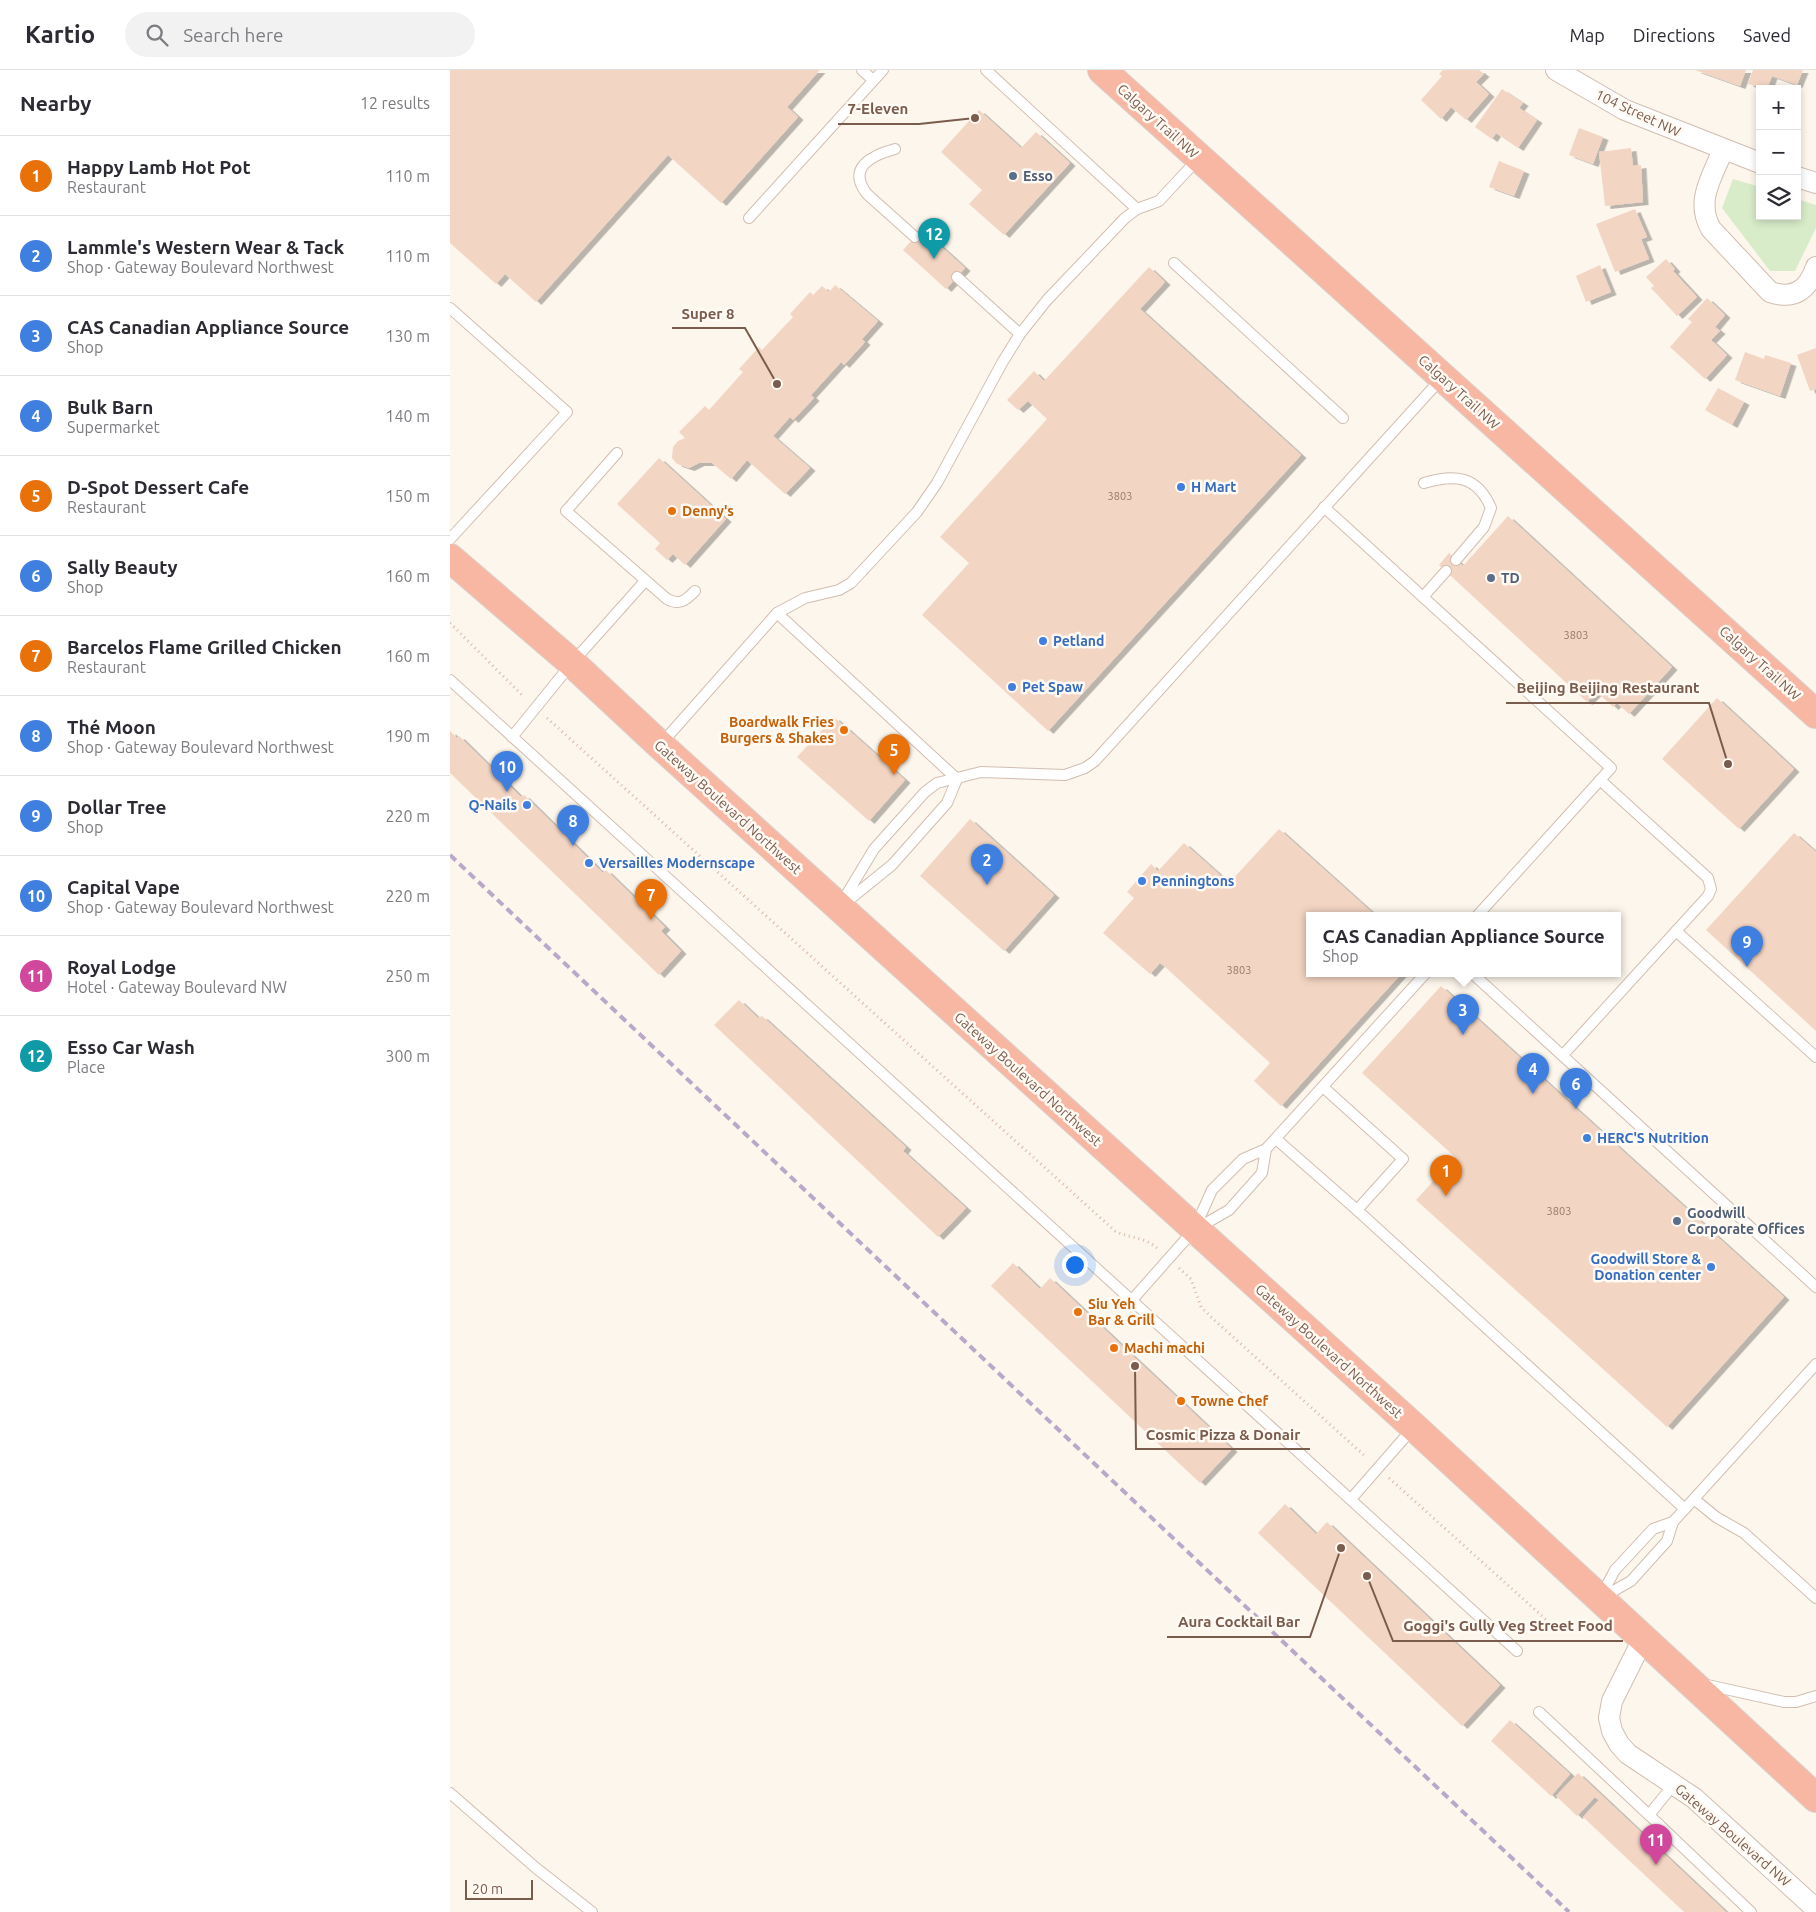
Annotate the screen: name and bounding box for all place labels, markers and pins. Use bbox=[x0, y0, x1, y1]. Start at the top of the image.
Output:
callout: 7-Eleven bbox=[838, 94, 919, 124]
place label: Esso bbox=[1023, 168, 1053, 184]
marker: Esso bbox=[1007, 170, 1019, 182]
pin: 12 bbox=[918, 218, 950, 259]
callout: Super 8 bbox=[672, 298, 745, 328]
place label: H Mart bbox=[1191, 479, 1236, 495]
marker: H Mart bbox=[1175, 481, 1187, 493]
place label: Denny's bbox=[682, 503, 734, 519]
marker: Denny's bbox=[666, 505, 678, 517]
place label: TD bbox=[1501, 570, 1520, 586]
marker: TD bbox=[1485, 572, 1497, 584]
place label: Petland bbox=[1053, 633, 1104, 649]
marker: Petland bbox=[1037, 635, 1049, 647]
callout: Beijing Beijing Restaurant bbox=[1506, 673, 1709, 703]
place label: Pet Spaw bbox=[1022, 679, 1083, 695]
marker: Pet Spaw bbox=[1006, 681, 1018, 693]
place label: Boardwalk Fries Burgers & Shakes bbox=[720, 714, 834, 746]
marker: Boardwalk Fries Burgers & Shakes bbox=[838, 724, 850, 736]
pin: 5 bbox=[878, 734, 910, 775]
pin: 10 bbox=[491, 751, 523, 792]
place label: Q-Nails bbox=[468, 797, 517, 813]
marker: Q-Nails bbox=[521, 799, 533, 811]
pin: 8 bbox=[557, 805, 589, 846]
pin: 2 bbox=[971, 844, 1003, 885]
place label: Versailles Modernscape bbox=[599, 855, 755, 871]
marker: Versailles Modernscape bbox=[583, 857, 595, 869]
place label: Penningtons bbox=[1152, 873, 1235, 889]
marker: Penningtons bbox=[1136, 875, 1148, 887]
pin: 7 bbox=[635, 879, 667, 920]
pin: 9 bbox=[1731, 926, 1763, 967]
pin: 3 bbox=[1447, 994, 1479, 1035]
pin: 4 bbox=[1517, 1053, 1549, 1094]
pin: 6 bbox=[1560, 1068, 1592, 1109]
place label: HERC'S Nutrition bbox=[1597, 1130, 1709, 1146]
marker: HERC'S Nutrition bbox=[1581, 1132, 1593, 1144]
pin: 1 bbox=[1430, 1155, 1462, 1196]
place label: Goodwill Corporate Offices bbox=[1687, 1205, 1805, 1237]
marker: Goodwill Corporate Offices bbox=[1671, 1215, 1683, 1227]
place label: Goodwill Store & Donation center bbox=[1591, 1251, 1701, 1283]
marker: Goodwill Store & Donation center bbox=[1705, 1261, 1717, 1273]
place label: Siu Yeh Bar & Grill bbox=[1088, 1296, 1155, 1328]
marker: Siu Yeh Bar & Grill bbox=[1072, 1306, 1084, 1318]
place label: Machi machi bbox=[1124, 1340, 1205, 1356]
marker: Machi machi bbox=[1108, 1342, 1120, 1354]
place label: Towne Chef bbox=[1191, 1393, 1268, 1409]
marker: Towne Chef bbox=[1175, 1395, 1187, 1407]
callout: Cosmic Pizza & Donair bbox=[1136, 1419, 1310, 1449]
callout: Aura Cocktail Bar bbox=[1167, 1607, 1310, 1637]
callout: Goggi's Gully Veg Street Food bbox=[1393, 1611, 1623, 1641]
pin: 11 bbox=[1640, 1824, 1672, 1865]

